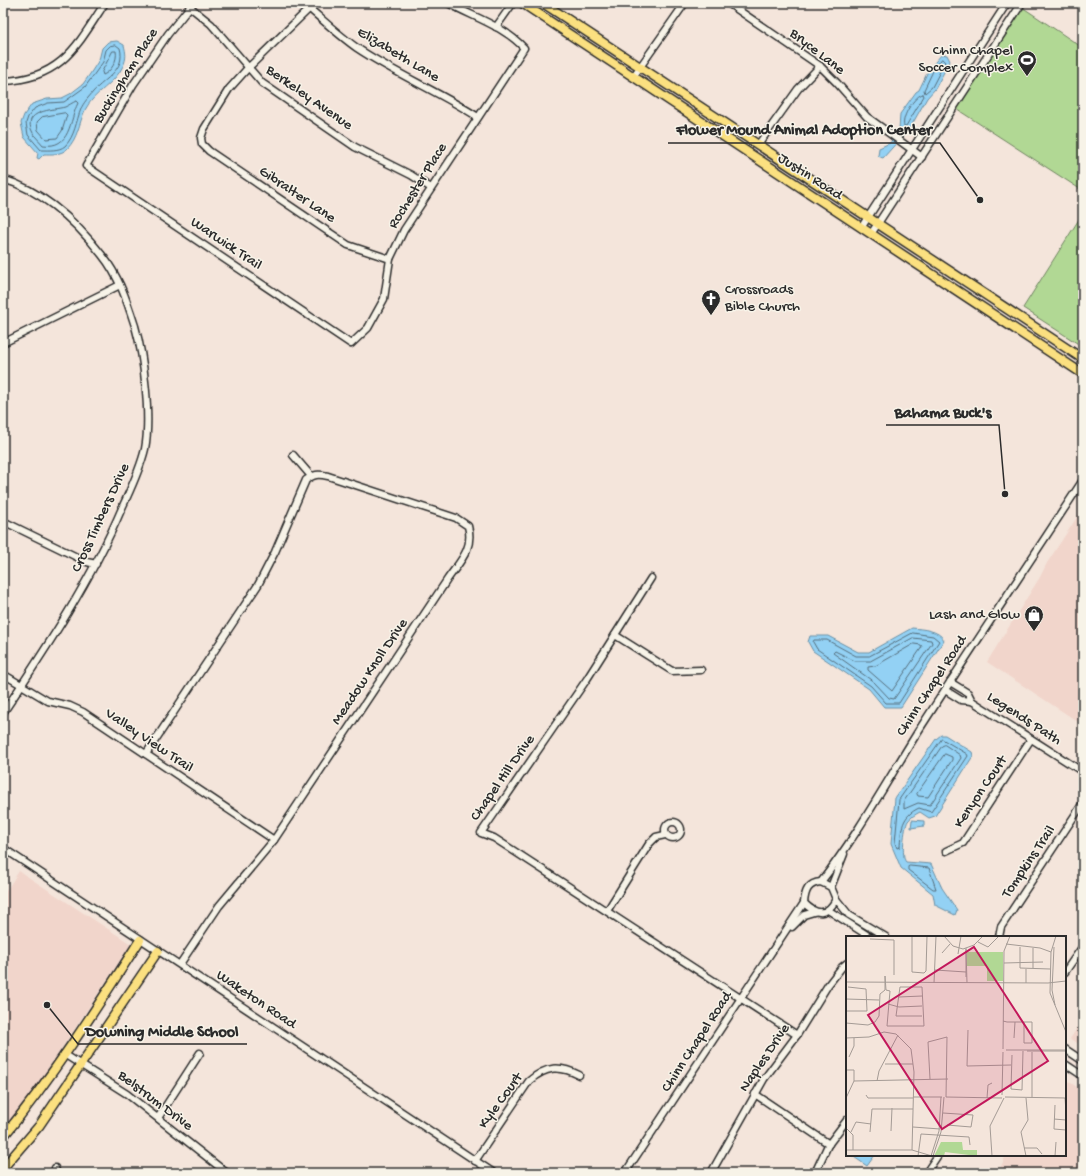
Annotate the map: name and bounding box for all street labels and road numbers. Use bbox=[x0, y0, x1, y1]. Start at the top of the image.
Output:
street label: Elizabeth Lane bbox=[354, 23, 443, 87]
street label: Bryce Lane bbox=[785, 24, 849, 79]
street label: Buckingham Place bbox=[89, 25, 163, 128]
street label: Berkeley Avenue bbox=[261, 61, 356, 135]
street label: Rochester Place bbox=[385, 140, 452, 232]
street label: Justin Road bbox=[774, 149, 847, 205]
street label: Gibralter Lane bbox=[255, 163, 339, 227]
street label: Warwick Trail bbox=[187, 213, 265, 275]
street label: Cross Timbers Drive bbox=[68, 460, 134, 575]
street label: Meadow Knoll Drive bbox=[328, 615, 412, 729]
street label: Chinn Chapel Road bbox=[893, 631, 972, 740]
street label: Legends Path bbox=[983, 688, 1065, 750]
street label: Valley View Trail bbox=[101, 704, 196, 777]
street label: Chapel Hill Drive bbox=[467, 731, 540, 825]
street label: Kenyon Court bbox=[950, 751, 1013, 832]
street label: Tompkins Trail bbox=[998, 822, 1060, 903]
street label: Waketon Road bbox=[212, 967, 301, 1034]
street label: Chinn Chapel Road bbox=[658, 987, 737, 1096]
street label: Naples Drive bbox=[736, 1020, 795, 1096]
street label: Belstrum Drive bbox=[113, 1066, 196, 1135]
street label: Kyle Court bbox=[475, 1068, 528, 1132]

